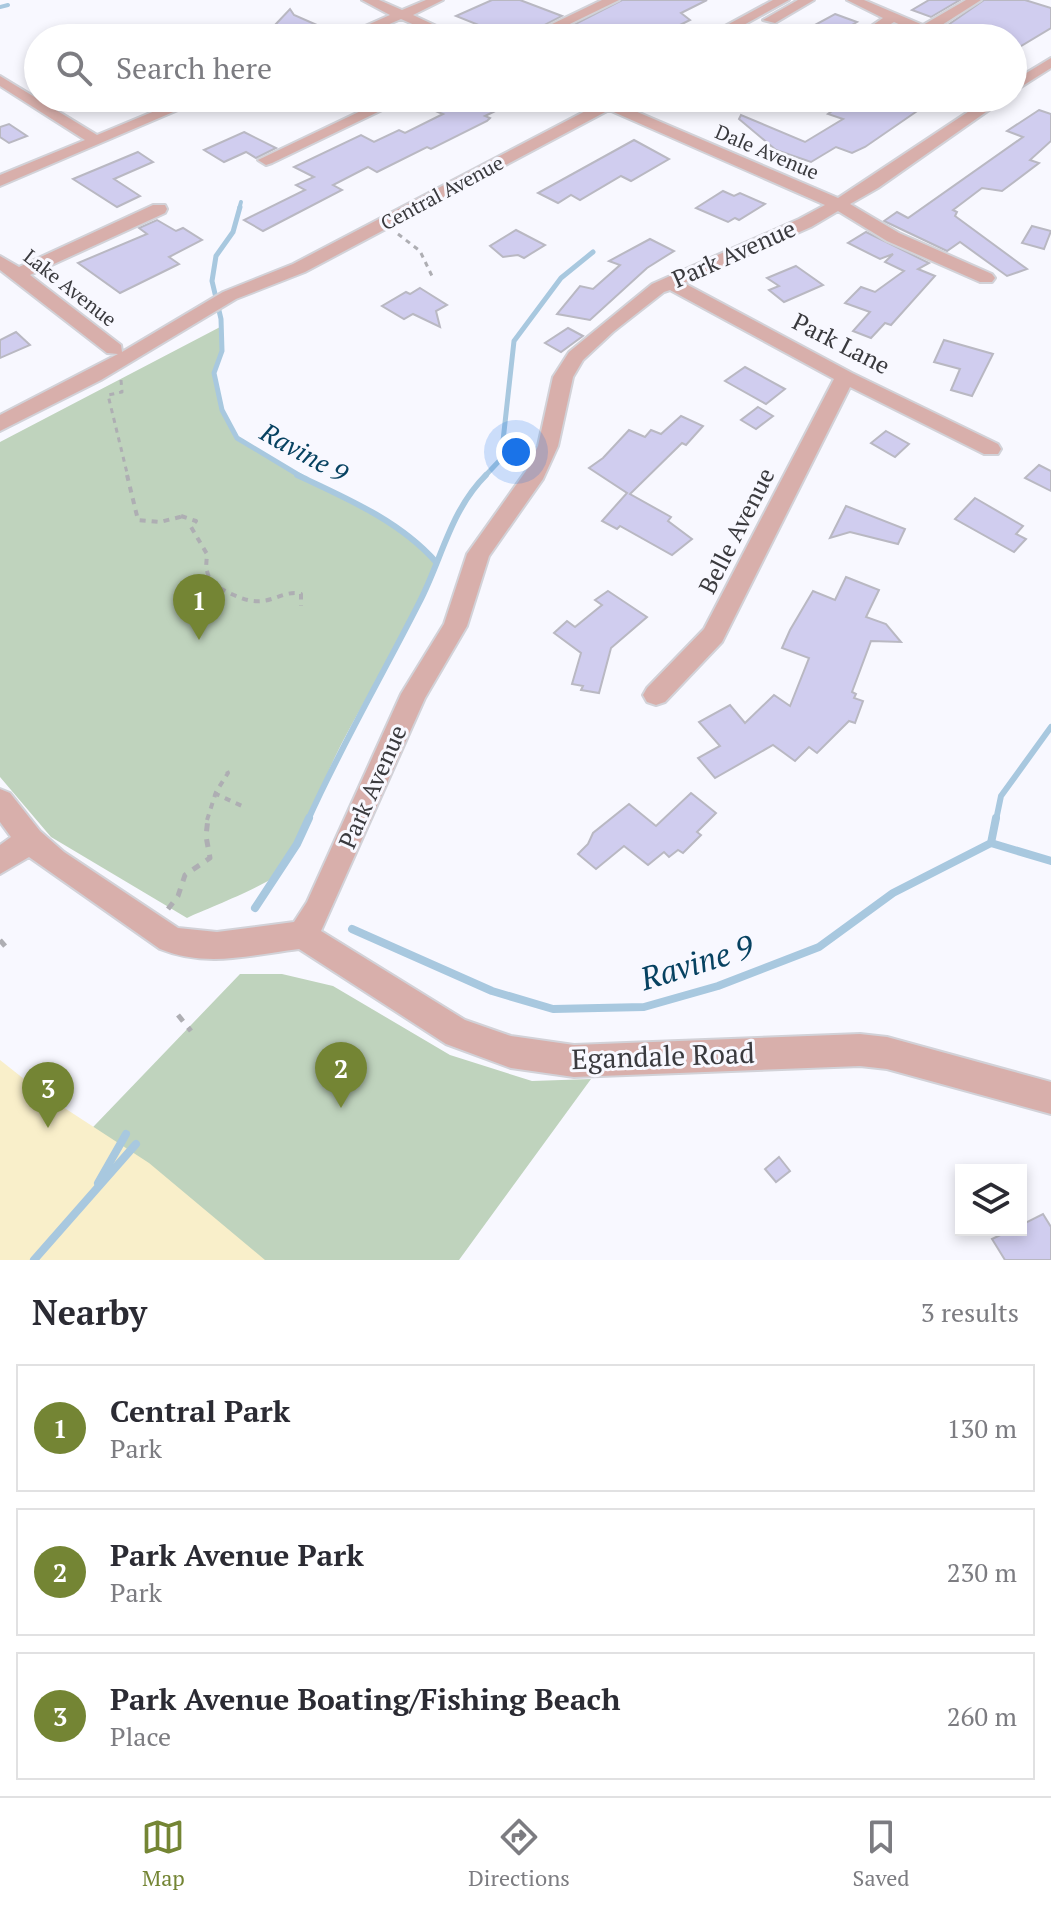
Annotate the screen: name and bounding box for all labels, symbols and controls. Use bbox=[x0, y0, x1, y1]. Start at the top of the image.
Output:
search box bbox=[24, 24, 1027, 112]
icon: search bbox=[52, 46, 96, 90]
text: Search here bbox=[116, 48, 272, 88]
street label: Dale Avenue bbox=[711, 118, 823, 186]
street label: Central Avenue bbox=[376, 149, 508, 236]
street label: Park Avenue bbox=[667, 212, 800, 295]
street label: Lake Avenue bbox=[18, 243, 122, 332]
street label: Park Lane bbox=[787, 305, 896, 381]
water label: Ravine 9 bbox=[254, 414, 355, 490]
your location bbox=[496, 432, 536, 472]
street label: Belle Avenue bbox=[691, 462, 782, 599]
pin: 1 bbox=[173, 574, 225, 640]
street label: Park Avenue bbox=[331, 720, 414, 853]
water label: Ravine 9 bbox=[634, 925, 759, 999]
street label: Egandale Road bbox=[571, 1034, 755, 1077]
pin: 2 bbox=[315, 1042, 367, 1108]
pin: 3 bbox=[22, 1062, 74, 1128]
map controls bbox=[955, 1164, 1027, 1236]
button: layers bbox=[955, 1164, 1027, 1236]
text: Nearby bbox=[32, 1290, 147, 1335]
text: 3 results bbox=[921, 1295, 1019, 1329]
text: Central Park bbox=[110, 1391, 290, 1431]
text: 1 bbox=[53, 1411, 67, 1445]
text: 130 m bbox=[947, 1411, 1017, 1445]
text: Park bbox=[110, 1431, 162, 1465]
text: Park Avenue Park bbox=[110, 1535, 364, 1575]
text: 2 bbox=[53, 1555, 67, 1589]
text: 230 m bbox=[947, 1555, 1017, 1589]
text: Park bbox=[110, 1575, 162, 1609]
text: Park Avenue Boating/Fishing Beach bbox=[110, 1679, 620, 1719]
text: 3 bbox=[53, 1699, 67, 1733]
text: 260 m bbox=[947, 1699, 1017, 1733]
text: Place bbox=[110, 1719, 171, 1753]
tab: Map bbox=[141, 1815, 185, 1892]
tab: Directions bbox=[468, 1815, 570, 1892]
tab: Saved bbox=[853, 1815, 910, 1892]

